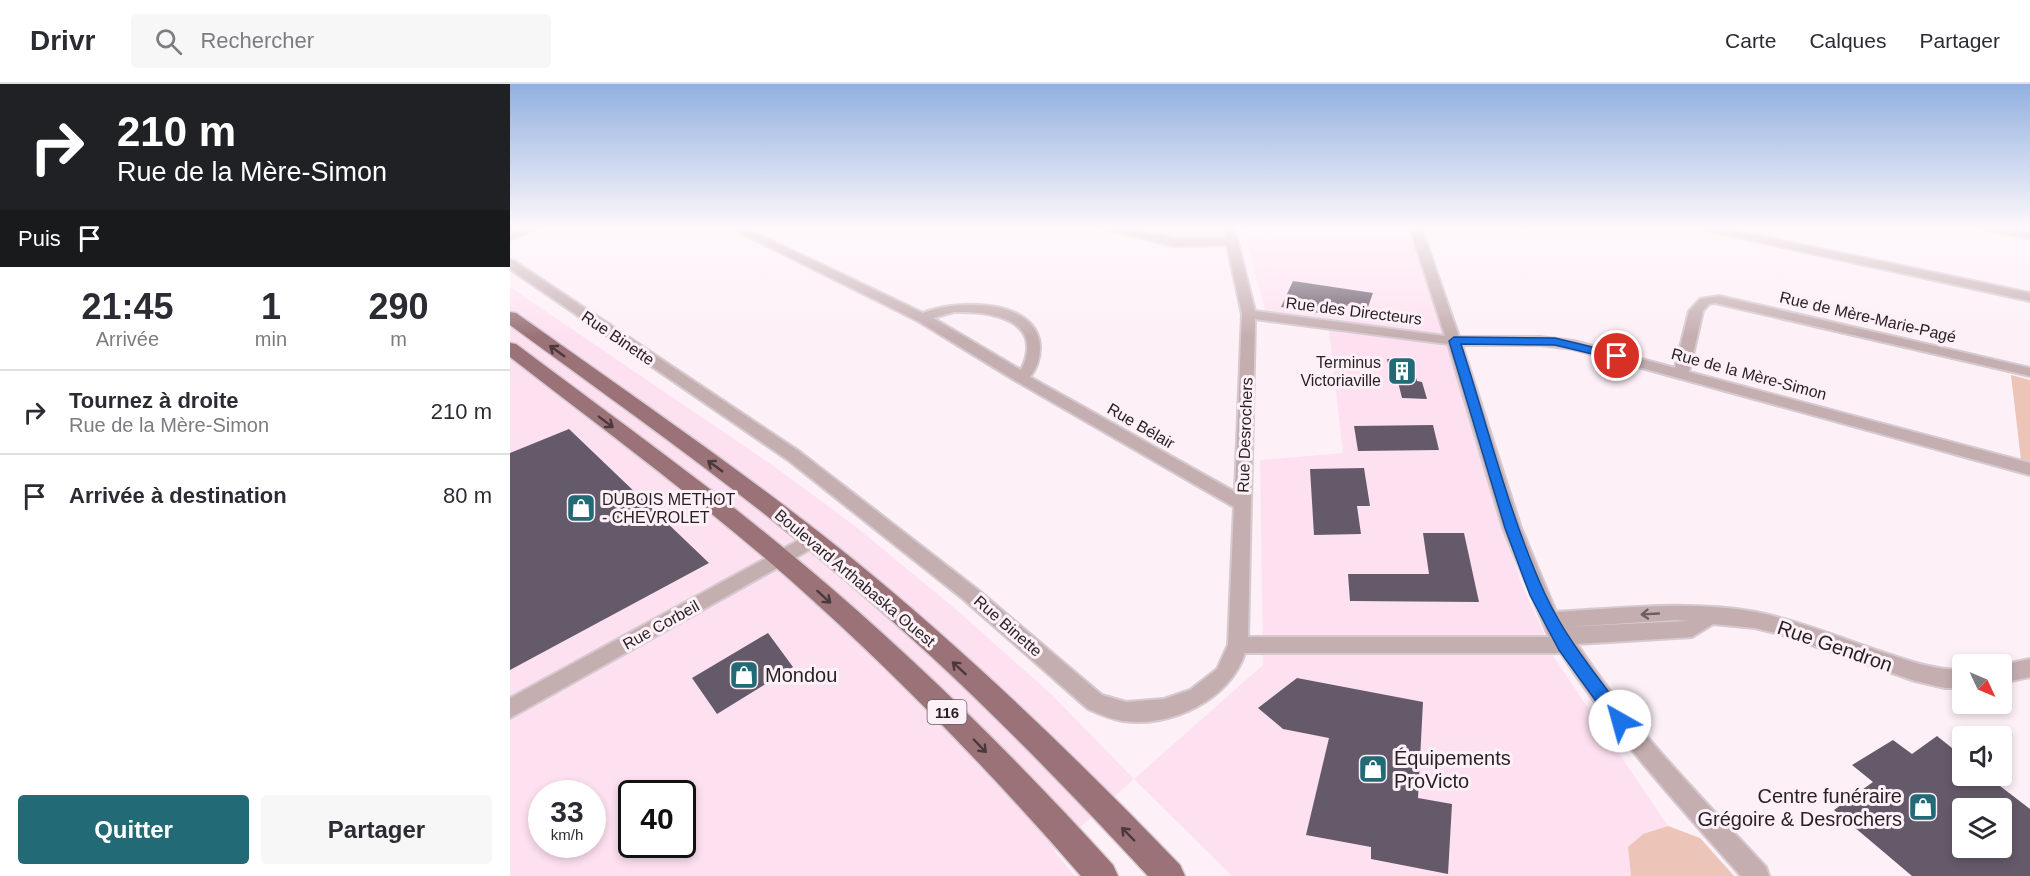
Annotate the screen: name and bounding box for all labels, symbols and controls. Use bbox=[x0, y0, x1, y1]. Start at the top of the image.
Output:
search box bbox=[131, 14, 551, 68]
text: Drivr bbox=[30, 25, 95, 56]
icon: search bbox=[152, 25, 185, 58]
text: Rechercher bbox=[200, 28, 314, 53]
text: Carte bbox=[1725, 29, 1776, 52]
text: Calques bbox=[1809, 29, 1886, 52]
text: Partager bbox=[1919, 29, 2000, 52]
icon: right bbox=[18, 108, 96, 186]
text: 210 m bbox=[117, 108, 236, 155]
text: Rue de la Mère-Simon bbox=[117, 157, 387, 187]
icon: arrive bbox=[73, 222, 106, 255]
text: Puis bbox=[18, 226, 61, 251]
text: 21:45 bbox=[81, 286, 173, 327]
text: 1 bbox=[261, 286, 281, 327]
text: 290 bbox=[368, 286, 429, 327]
street label: Rue de Mère-Marie-Pagé bbox=[1778, 288, 1958, 346]
street label: Rue des Directeurs bbox=[1285, 294, 1423, 328]
street label: Rue Binette bbox=[579, 308, 657, 368]
text: Arrivée bbox=[96, 328, 159, 350]
text: min bbox=[255, 328, 287, 350]
text: m bbox=[390, 328, 407, 350]
pin bbox=[1591, 330, 1642, 381]
icon: arrive bbox=[1600, 339, 1633, 372]
one-way arrow bbox=[550, 345, 566, 358]
street label: Rue de la Mère-Simon bbox=[1669, 345, 1829, 403]
place label: Terminus Victoriaville bbox=[1300, 354, 1381, 389]
building icon: Terminus Victoriaville bbox=[1386, 355, 1418, 387]
street label: Rue Desrochers bbox=[1234, 377, 1256, 493]
text: Tournez à droite bbox=[69, 388, 239, 413]
icon: right bbox=[18, 396, 51, 429]
text: 210 m bbox=[431, 399, 492, 424]
street label: Rue Bélair bbox=[1104, 400, 1178, 452]
text: Rue de la Mère-Simon bbox=[69, 414, 269, 436]
one-way arrow bbox=[598, 416, 614, 429]
one-way arrow bbox=[707, 460, 723, 472]
icon: arrive bbox=[18, 480, 51, 513]
text: Arrivée à destination bbox=[69, 483, 287, 508]
text: 80 m bbox=[443, 483, 492, 508]
place label: DUBOIS METHOT - CHEVROLET bbox=[602, 491, 736, 526]
shop icon: DUBOIS METHOT - CHEVROLET bbox=[565, 492, 597, 524]
street label: Boulevard Arthabaska Ouest bbox=[772, 506, 939, 650]
one-way arrow bbox=[817, 590, 832, 604]
street label: Rue Binette bbox=[971, 592, 1045, 660]
street label: Rue Corbeil bbox=[620, 597, 702, 653]
one-way arrow bbox=[1640, 608, 1660, 619]
street label: Rue Gendron bbox=[1775, 616, 1895, 676]
north arrow bbox=[1952, 654, 2012, 714]
map controls bbox=[1952, 654, 2012, 858]
shop icon: Mondou bbox=[728, 659, 760, 691]
one-way arrow bbox=[952, 661, 967, 675]
place label: Mondou bbox=[765, 664, 837, 686]
position arrow bbox=[1588, 689, 1652, 753]
road number: 116 bbox=[928, 700, 966, 724]
button: sound bbox=[1952, 726, 2012, 786]
one-way arrow bbox=[973, 738, 987, 753]
place label: Équipements ProVicto bbox=[1394, 747, 1511, 792]
shop icon: Équipements ProVicto bbox=[1357, 753, 1389, 785]
speed limit sign: 40 bbox=[618, 780, 696, 858]
place label: Centre funéraire Grégoire & Desrochers bbox=[1697, 785, 1902, 830]
shop icon: Centre funéraire Grégoire & Desrochers bbox=[1907, 791, 1939, 823]
button: Quitter bbox=[18, 795, 249, 864]
button: Partager bbox=[261, 795, 492, 864]
text: 33 bbox=[550, 795, 584, 828]
button: layers bbox=[1952, 798, 2012, 858]
text: km/h bbox=[551, 826, 583, 843]
one-way arrow bbox=[1121, 826, 1136, 841]

